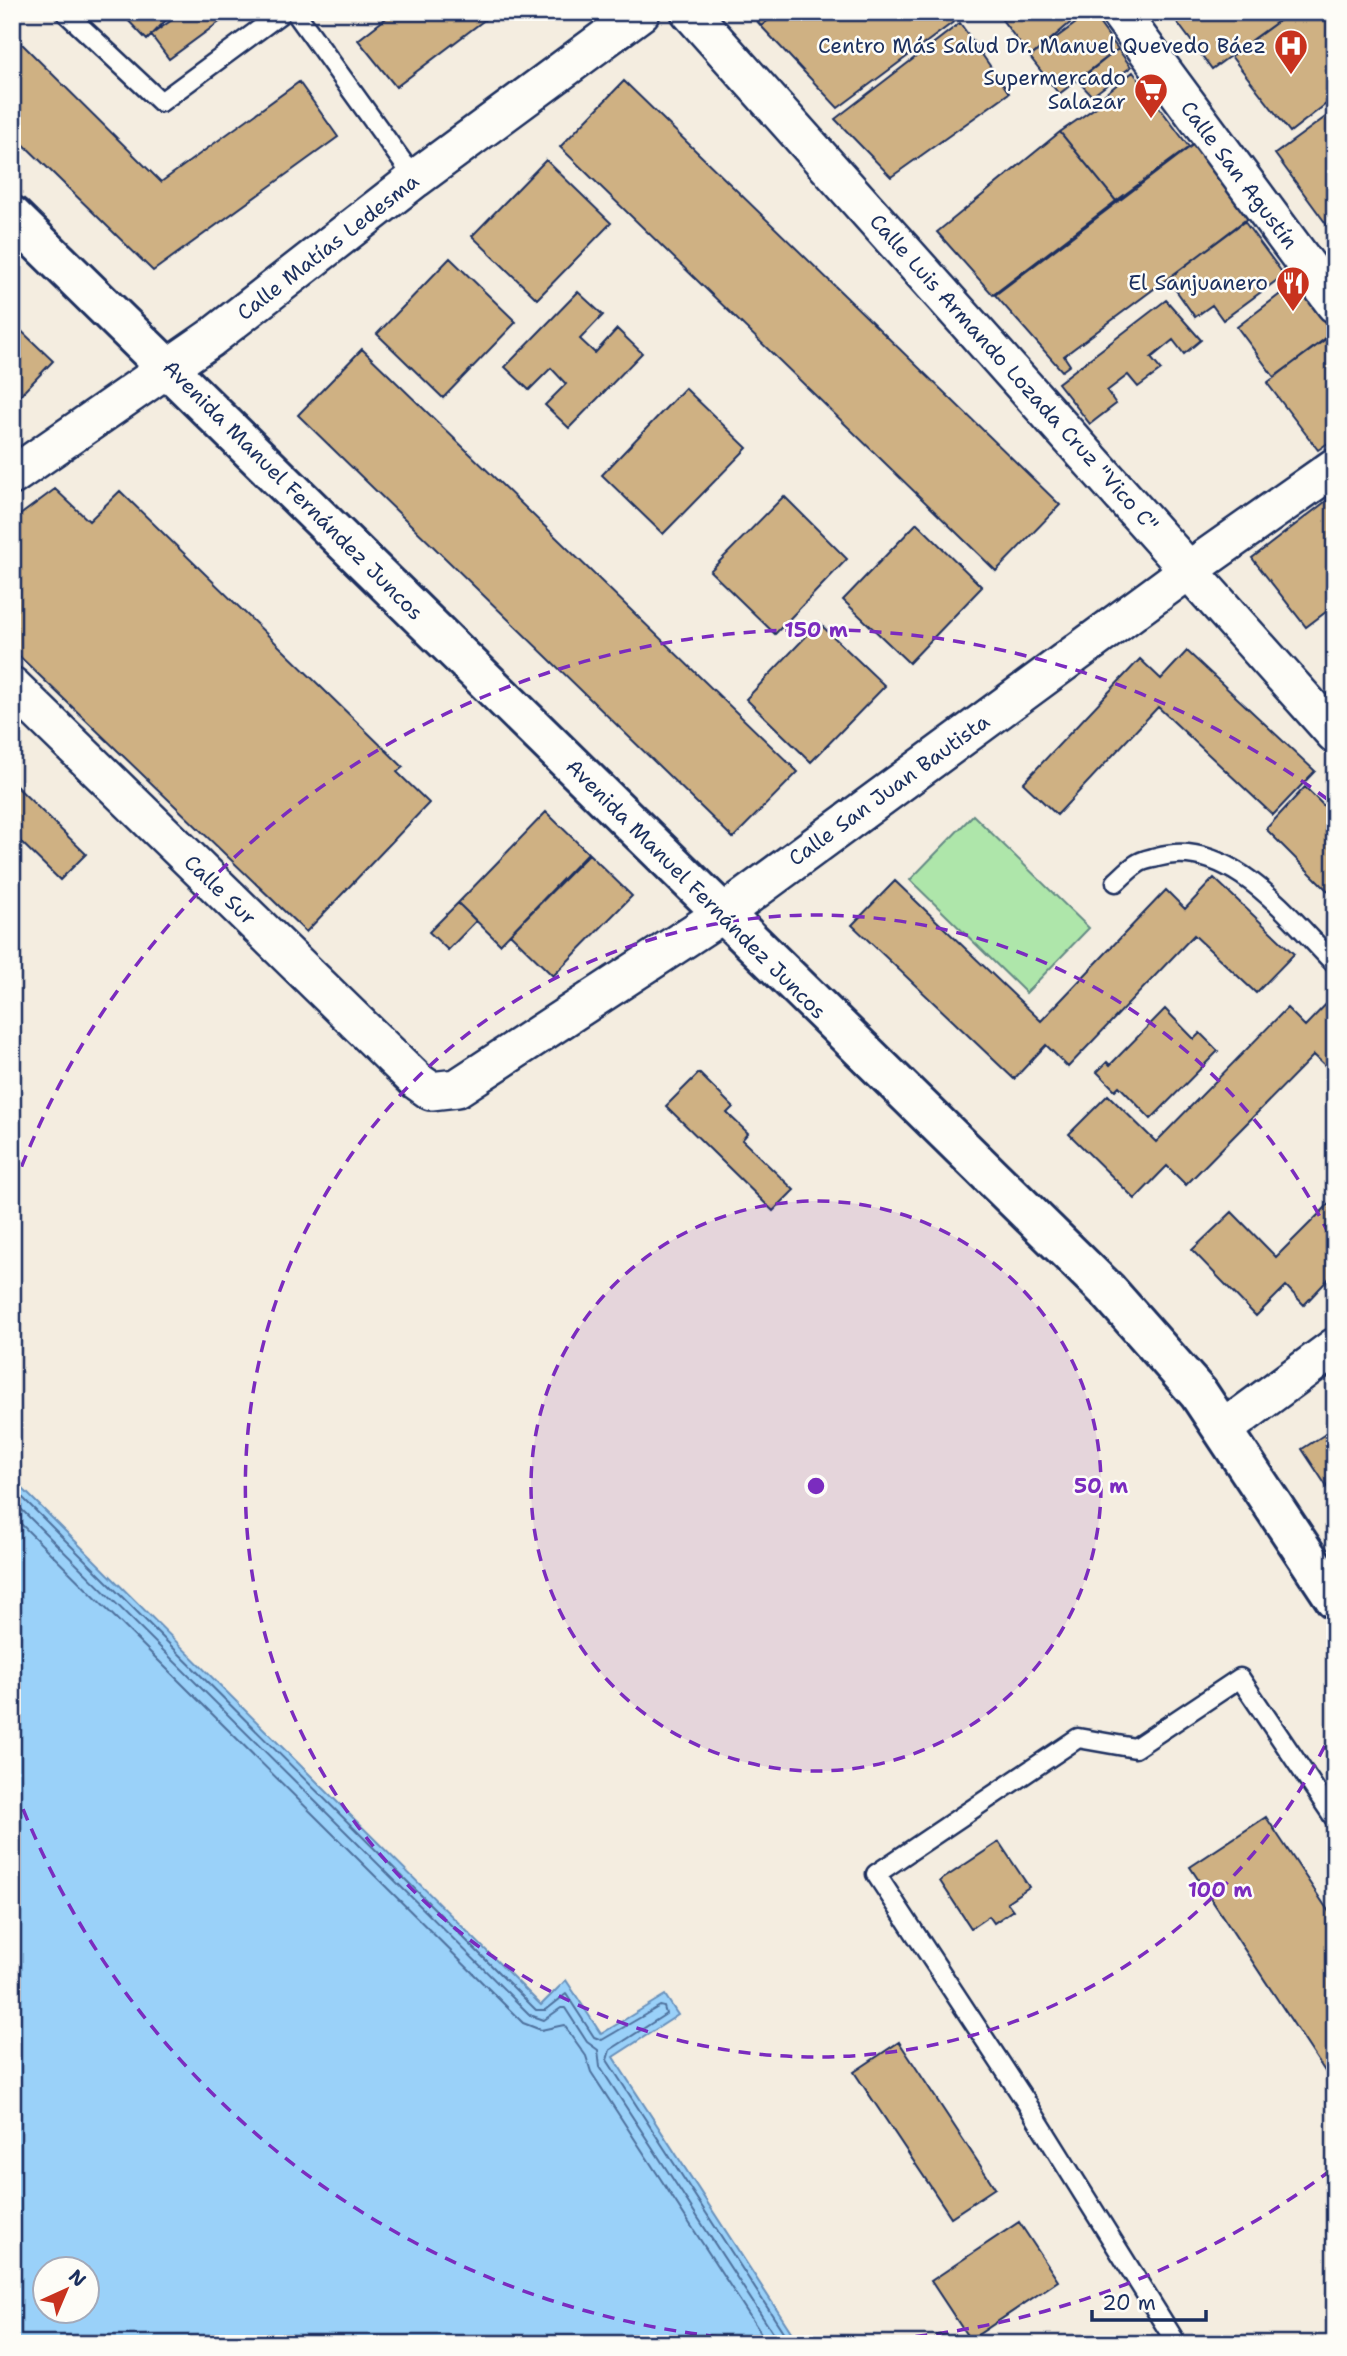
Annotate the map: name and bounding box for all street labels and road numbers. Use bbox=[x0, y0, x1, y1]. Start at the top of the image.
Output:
street label: Calle San Agustín bbox=[1174, 95, 1304, 255]
street label: Calle Matías Ledesma bbox=[231, 167, 425, 327]
street label: Calle Luis Armando Lozada Cruz "Vico C" bbox=[863, 208, 1165, 538]
street label: Avenida Manuel Fernández Juncos bbox=[157, 354, 429, 626]
street label: Calle San Juan Bautista bbox=[783, 708, 995, 872]
street label: Avenida Manuel Fernández Juncos bbox=[560, 753, 832, 1025]
street label: Calle Sur bbox=[178, 849, 262, 931]

